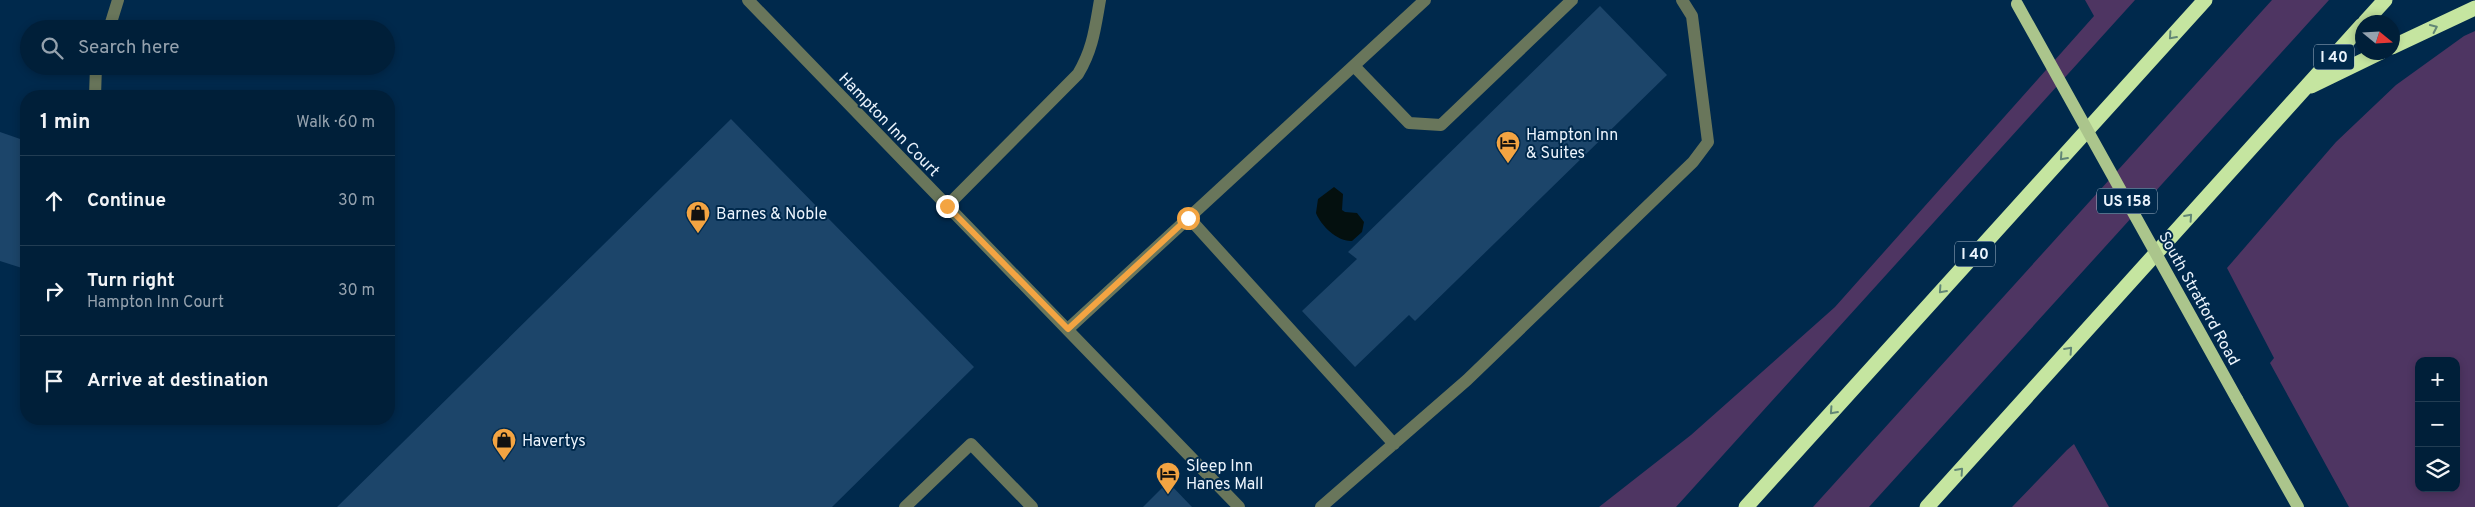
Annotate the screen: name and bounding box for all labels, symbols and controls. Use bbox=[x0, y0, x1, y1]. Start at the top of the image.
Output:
north arrow bbox=[2355, 15, 2400, 60]
search box bbox=[20, 20, 395, 75]
one-way arrow bbox=[2429, 23, 2438, 34]
one-way arrow bbox=[2169, 31, 2178, 40]
icon: search bbox=[38, 34, 66, 62]
text: Search here bbox=[78, 36, 180, 60]
road number: I 40 bbox=[2314, 44, 2354, 70]
street label: Hampton Inn Court bbox=[834, 69, 943, 182]
text: 1 min bbox=[40, 109, 90, 136]
text: Walk · 60 m bbox=[296, 113, 375, 133]
place label: Hampton Inn & Suites bbox=[1526, 126, 1618, 164]
hotel icon: Hampton Inn & Suites bbox=[1495, 130, 1521, 164]
one-way arrow bbox=[2060, 151, 2069, 160]
icon: ahead bbox=[40, 187, 68, 215]
road number: US 158 bbox=[2097, 188, 2157, 214]
text: Continue bbox=[87, 189, 166, 213]
text: 30 m bbox=[338, 191, 375, 211]
route end bbox=[936, 195, 959, 218]
shop icon: Barnes & Noble bbox=[685, 200, 711, 234]
place label: Barnes & Noble bbox=[716, 205, 827, 225]
route start bbox=[1177, 207, 1200, 230]
one-way arrow bbox=[2183, 213, 2192, 222]
street label: South Stratford Road bbox=[2153, 229, 2243, 369]
road number: I 40 bbox=[1955, 242, 1995, 266]
text: Turn right bbox=[87, 269, 175, 293]
icon: right bbox=[40, 277, 68, 305]
text: 30 m bbox=[338, 281, 375, 301]
one-way arrow bbox=[1939, 285, 1948, 294]
text: Hampton Inn Court bbox=[87, 293, 224, 313]
one-way arrow bbox=[2063, 347, 2072, 356]
map controls bbox=[2415, 357, 2460, 492]
button: + bbox=[2415, 357, 2460, 402]
icon: arrive bbox=[40, 367, 68, 395]
text: Arrive at destination bbox=[87, 369, 268, 393]
button: − bbox=[2415, 402, 2460, 447]
one-way arrow bbox=[1830, 405, 1839, 414]
shop icon: Havertys bbox=[491, 427, 517, 461]
place label: Havertys bbox=[522, 432, 586, 452]
button: layers bbox=[2415, 447, 2460, 492]
place label: Sleep Inn Hanes Mall bbox=[1186, 457, 1264, 495]
hotel icon: Sleep Inn Hanes Mall bbox=[1155, 461, 1181, 495]
one-way arrow bbox=[1954, 467, 1963, 476]

